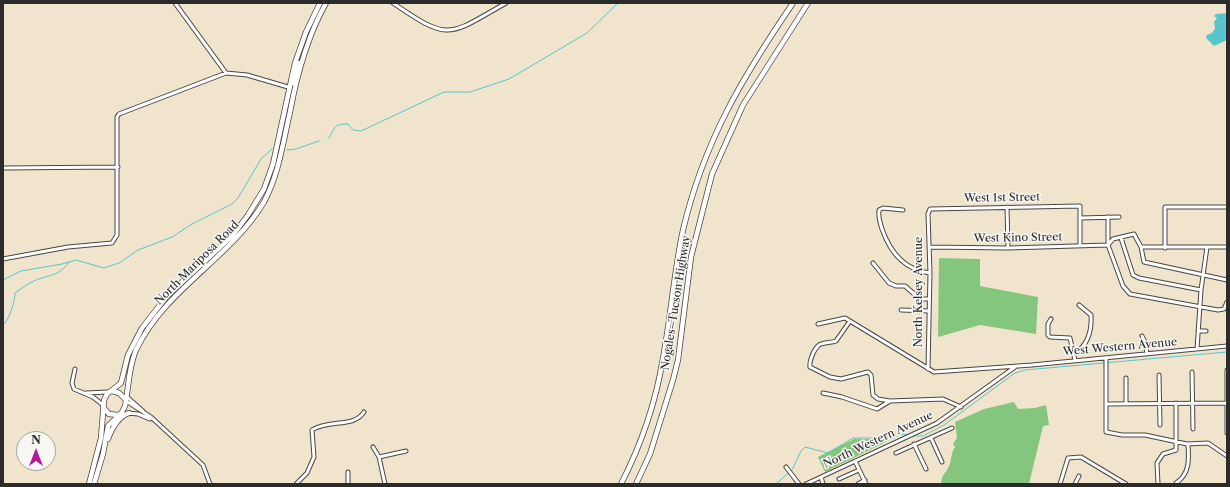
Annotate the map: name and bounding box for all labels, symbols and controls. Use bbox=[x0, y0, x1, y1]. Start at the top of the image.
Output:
street label: West 1st Street bbox=[964, 191, 1040, 205]
street label: North Mariposa Road bbox=[152, 218, 242, 308]
street label: West Kino Street bbox=[974, 231, 1062, 245]
street label: Nogales–Tucson Highway bbox=[659, 235, 693, 371]
street label: North Kelsey Avenue bbox=[912, 237, 926, 347]
street label: West Western Avenue bbox=[1062, 335, 1178, 359]
street label: North Western Avenue bbox=[821, 409, 935, 471]
north arrow bbox=[16, 431, 56, 471]
text: N bbox=[31, 433, 41, 447]

